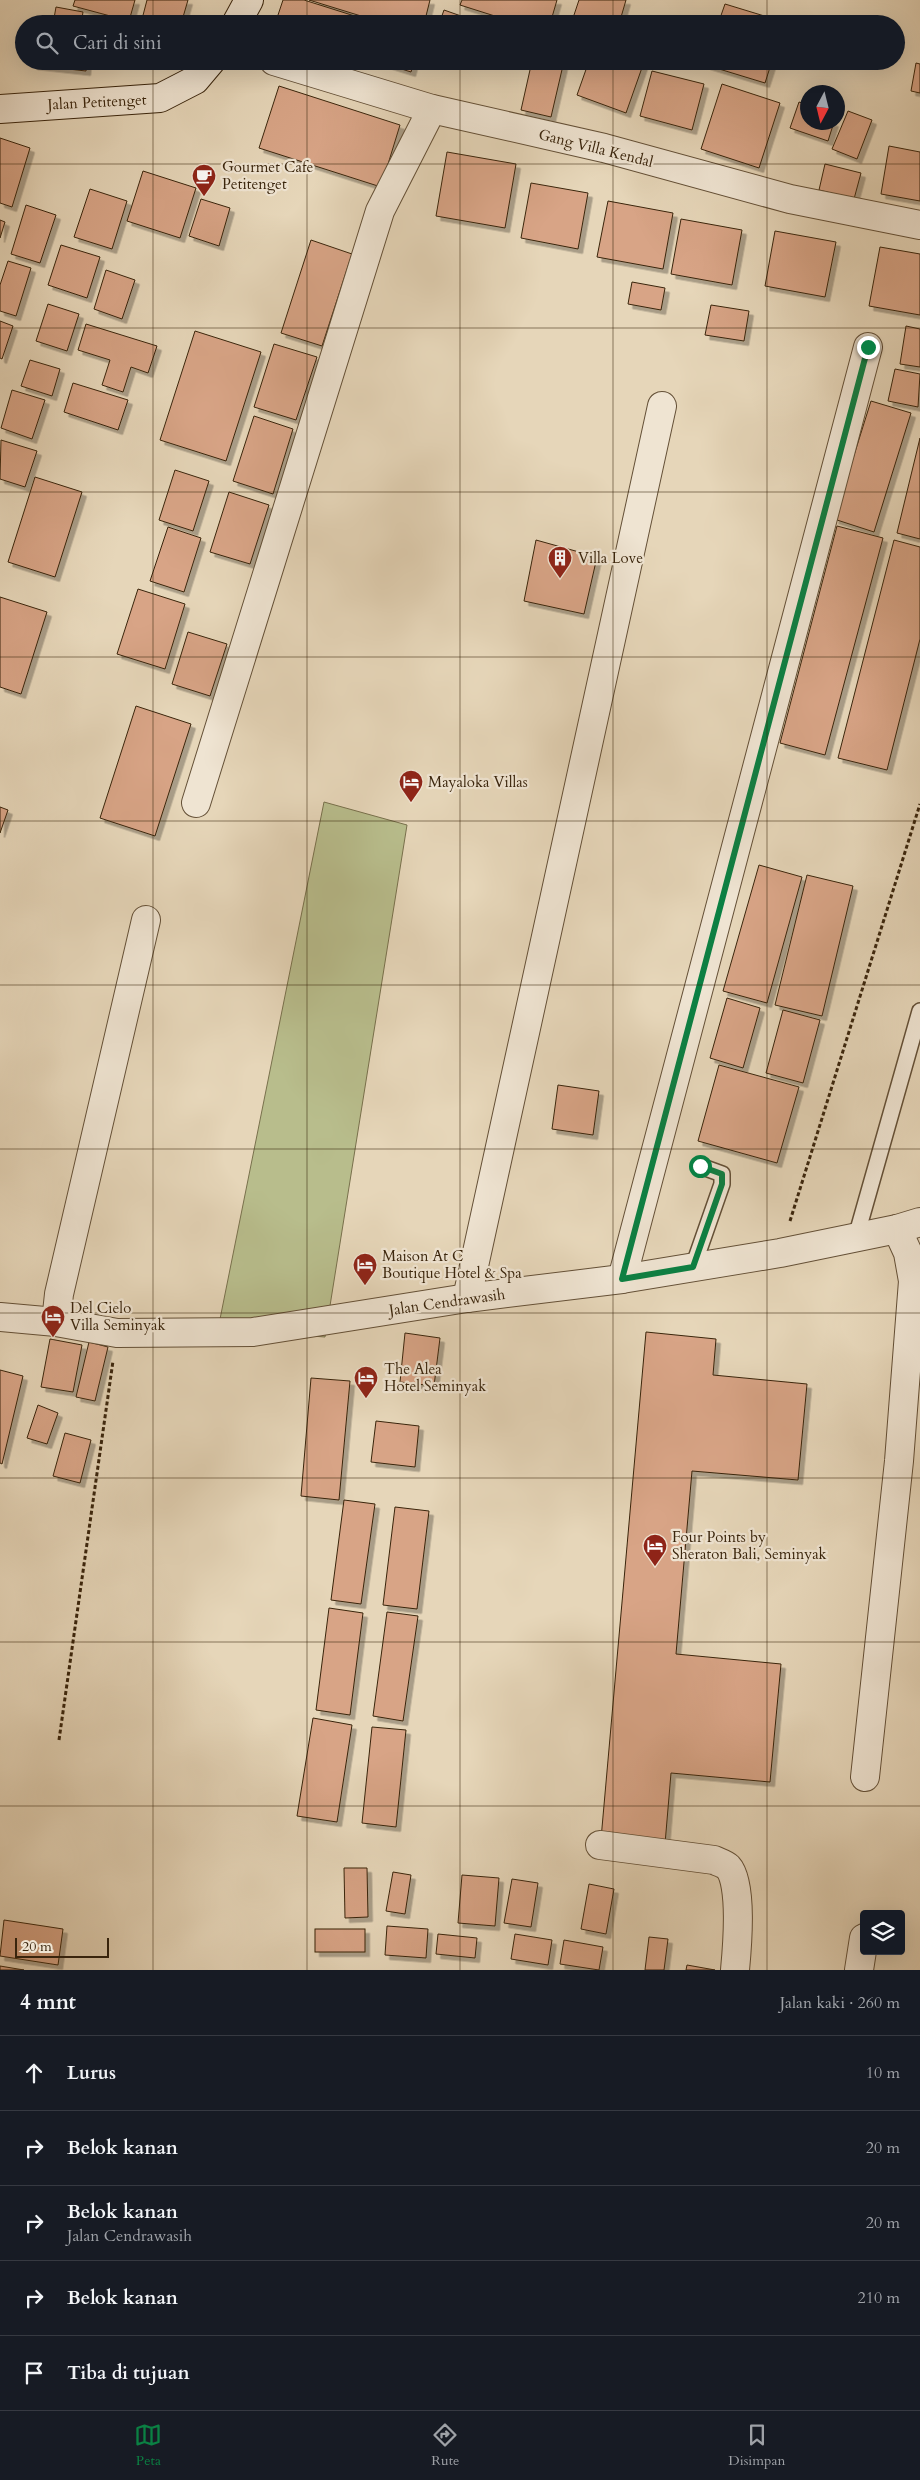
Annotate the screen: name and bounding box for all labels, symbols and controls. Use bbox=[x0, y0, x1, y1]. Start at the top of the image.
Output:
search box bbox=[15, 15, 905, 70]
icon: search bbox=[33, 29, 61, 57]
text: Cari di sini bbox=[73, 30, 162, 56]
north arrow bbox=[800, 85, 845, 130]
street label: Jalan Petitenget bbox=[45, 89, 147, 115]
street label: Gang Villa Kendal bbox=[537, 124, 656, 172]
place label: Gourmet Cafe Petitenget bbox=[222, 157, 313, 194]
cafe icon: Gourmet Cafe Petitenget bbox=[191, 163, 217, 197]
route end bbox=[857, 336, 880, 359]
building icon: Villa Love bbox=[547, 545, 573, 579]
place label: Villa Love bbox=[578, 548, 643, 568]
hotel icon: Mayaloka Villas bbox=[398, 769, 424, 803]
place label: Mayaloka Villas bbox=[428, 772, 528, 792]
route start bbox=[689, 1155, 712, 1178]
place label: Maison At C Boutique Hotel & Spa bbox=[382, 1246, 522, 1283]
hotel icon: Maison At C Boutique Hotel & Spa bbox=[352, 1252, 378, 1286]
street label: Jalan Cendrawasih bbox=[386, 1284, 507, 1320]
place label: Del Cielo Villa Seminyak bbox=[70, 1298, 166, 1335]
hotel icon: Del Cielo Villa Seminyak bbox=[40, 1304, 66, 1338]
place label: The Alea Hotel Seminyak bbox=[384, 1359, 486, 1396]
hotel icon: The Alea Hotel Seminyak bbox=[353, 1365, 379, 1399]
place label: Four Points by Sheraton Bali, Seminyak bbox=[672, 1527, 827, 1564]
hotel icon: Four Points by Sheraton Bali, Seminyak bbox=[642, 1533, 668, 1567]
map controls bbox=[860, 1910, 905, 1955]
button: layers bbox=[860, 1910, 905, 1955]
scale bar bbox=[15, 1935, 109, 1958]
text: 20 m bbox=[22, 1937, 52, 1956]
text: 4 mnt bbox=[20, 1988, 76, 2017]
text: Jalan kaki · 260 m bbox=[780, 1992, 900, 2014]
icon: ahead bbox=[20, 2059, 48, 2087]
text: Lurus bbox=[67, 2060, 116, 2086]
text: 10 m bbox=[866, 2062, 900, 2084]
icon: right bbox=[20, 2134, 48, 2162]
text: Belok kanan bbox=[67, 2135, 178, 2161]
text: 20 m bbox=[866, 2137, 900, 2159]
text: Belok kanan bbox=[67, 2199, 178, 2225]
icon: right bbox=[20, 2209, 48, 2237]
text: 20 m bbox=[866, 2212, 900, 2234]
text: Jalan Cendrawasih bbox=[67, 2225, 192, 2247]
icon: right bbox=[20, 2284, 48, 2312]
text: Belok kanan bbox=[67, 2285, 178, 2311]
text: 210 m bbox=[858, 2287, 900, 2309]
icon: arrive bbox=[20, 2359, 48, 2387]
text: Tiba di tujuan bbox=[67, 2360, 190, 2386]
tab: Peta bbox=[134, 2421, 162, 2470]
tab: Rute bbox=[431, 2421, 459, 2470]
tab: Disimpan bbox=[728, 2421, 786, 2470]

